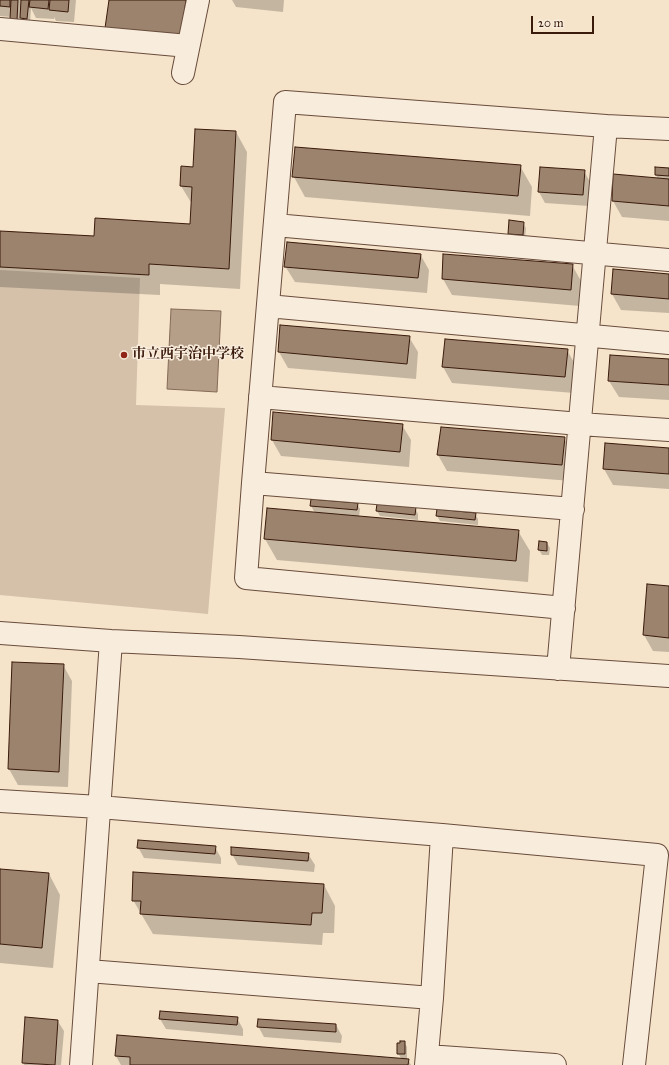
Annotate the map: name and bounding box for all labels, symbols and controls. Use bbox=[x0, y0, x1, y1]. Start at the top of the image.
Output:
scale bar bbox=[533, 8, 596, 34]
text: 20 m bbox=[538, 16, 564, 30]
place label: 市立西宇治中学校 bbox=[132, 347, 244, 363]
marker: 市立西宇治中学校 bbox=[119, 350, 129, 360]

